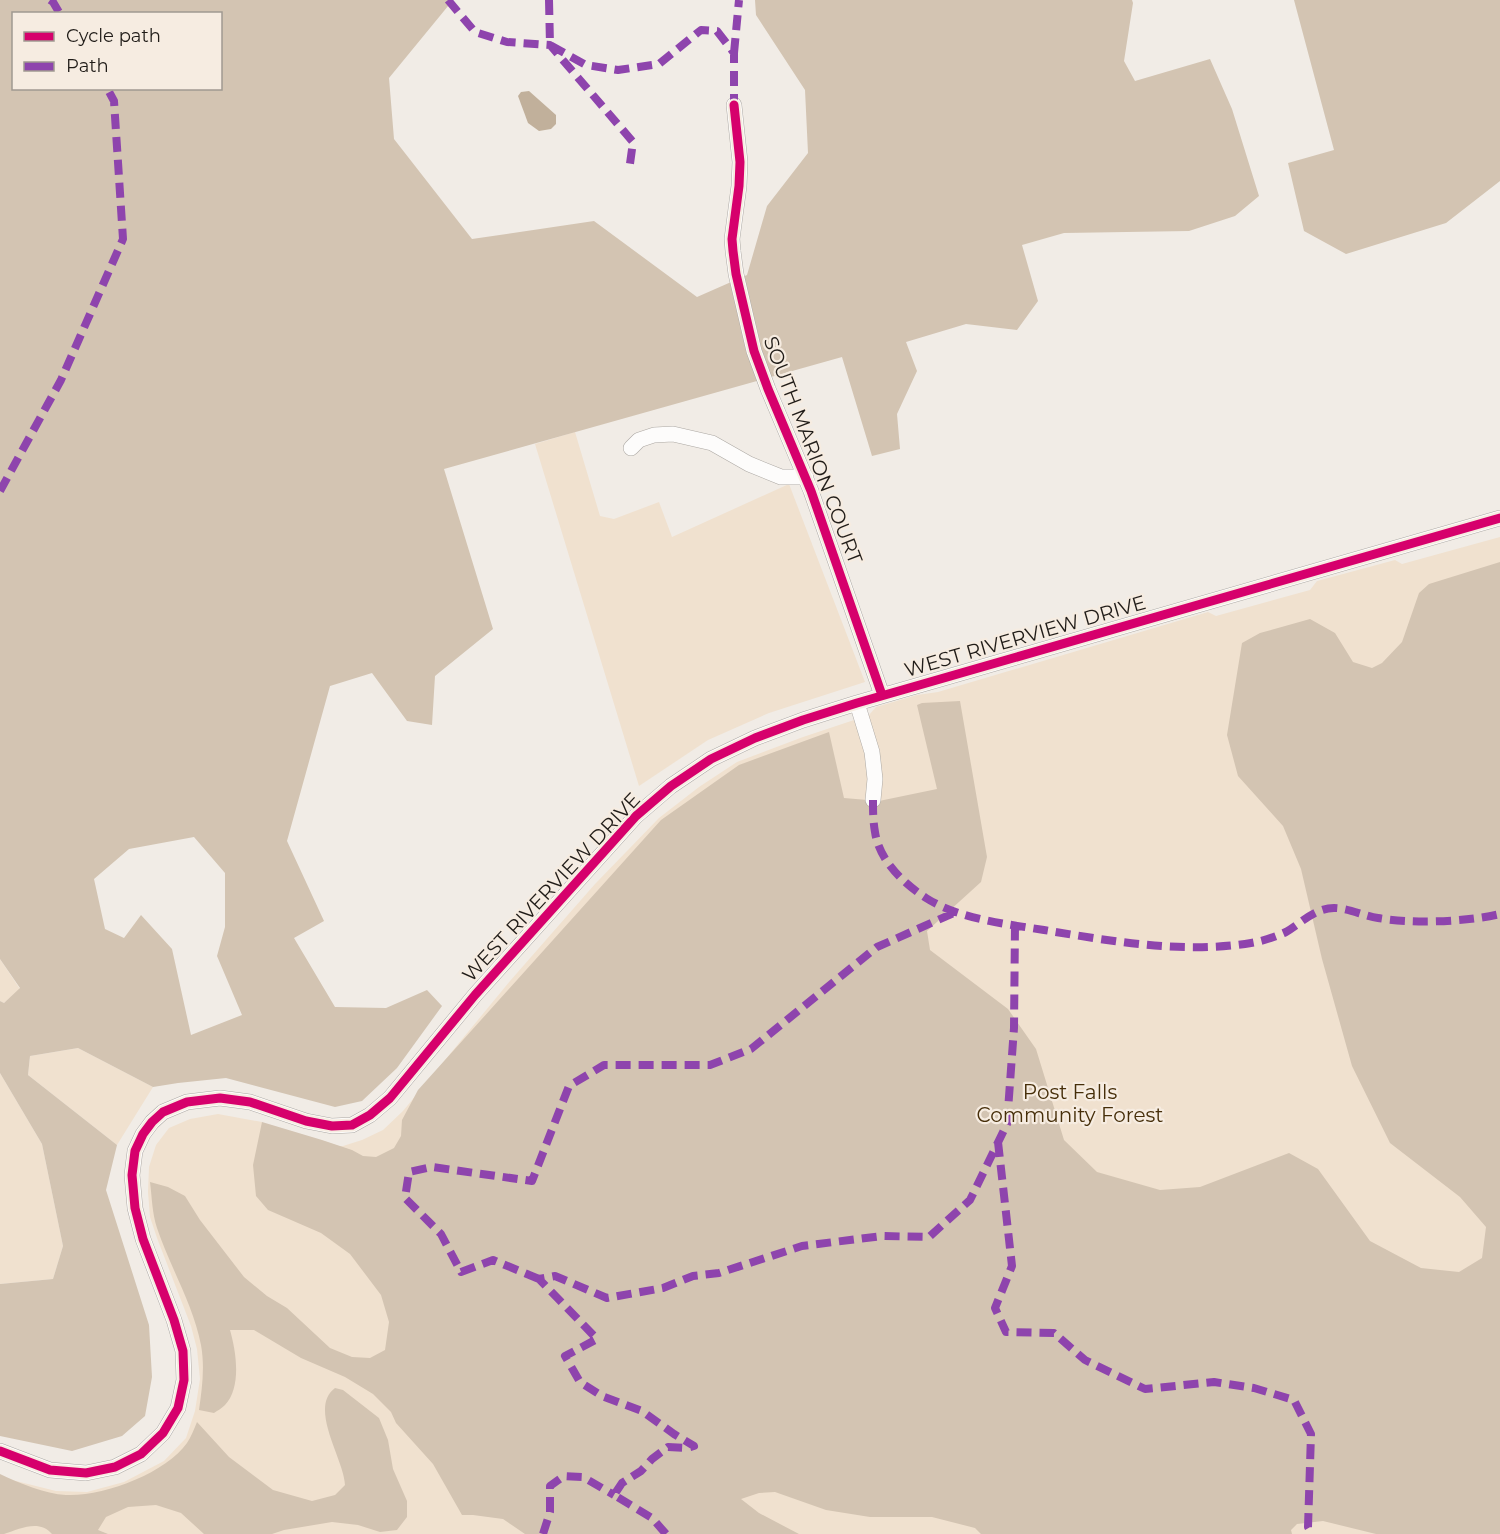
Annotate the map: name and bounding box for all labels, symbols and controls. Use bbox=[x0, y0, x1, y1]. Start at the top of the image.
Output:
legend bbox=[12, 12, 222, 90]
text: Cycle path bbox=[66, 25, 161, 47]
text: Path bbox=[66, 55, 109, 77]
street label: SOUTH MARION COURT bbox=[758, 333, 868, 568]
street label: WEST RIVERVIEW DRIVE bbox=[902, 590, 1148, 682]
street label: WEST RIVERVIEW DRIVE bbox=[457, 787, 645, 987]
park label: Post Falls Community Forest bbox=[977, 1080, 1163, 1127]

